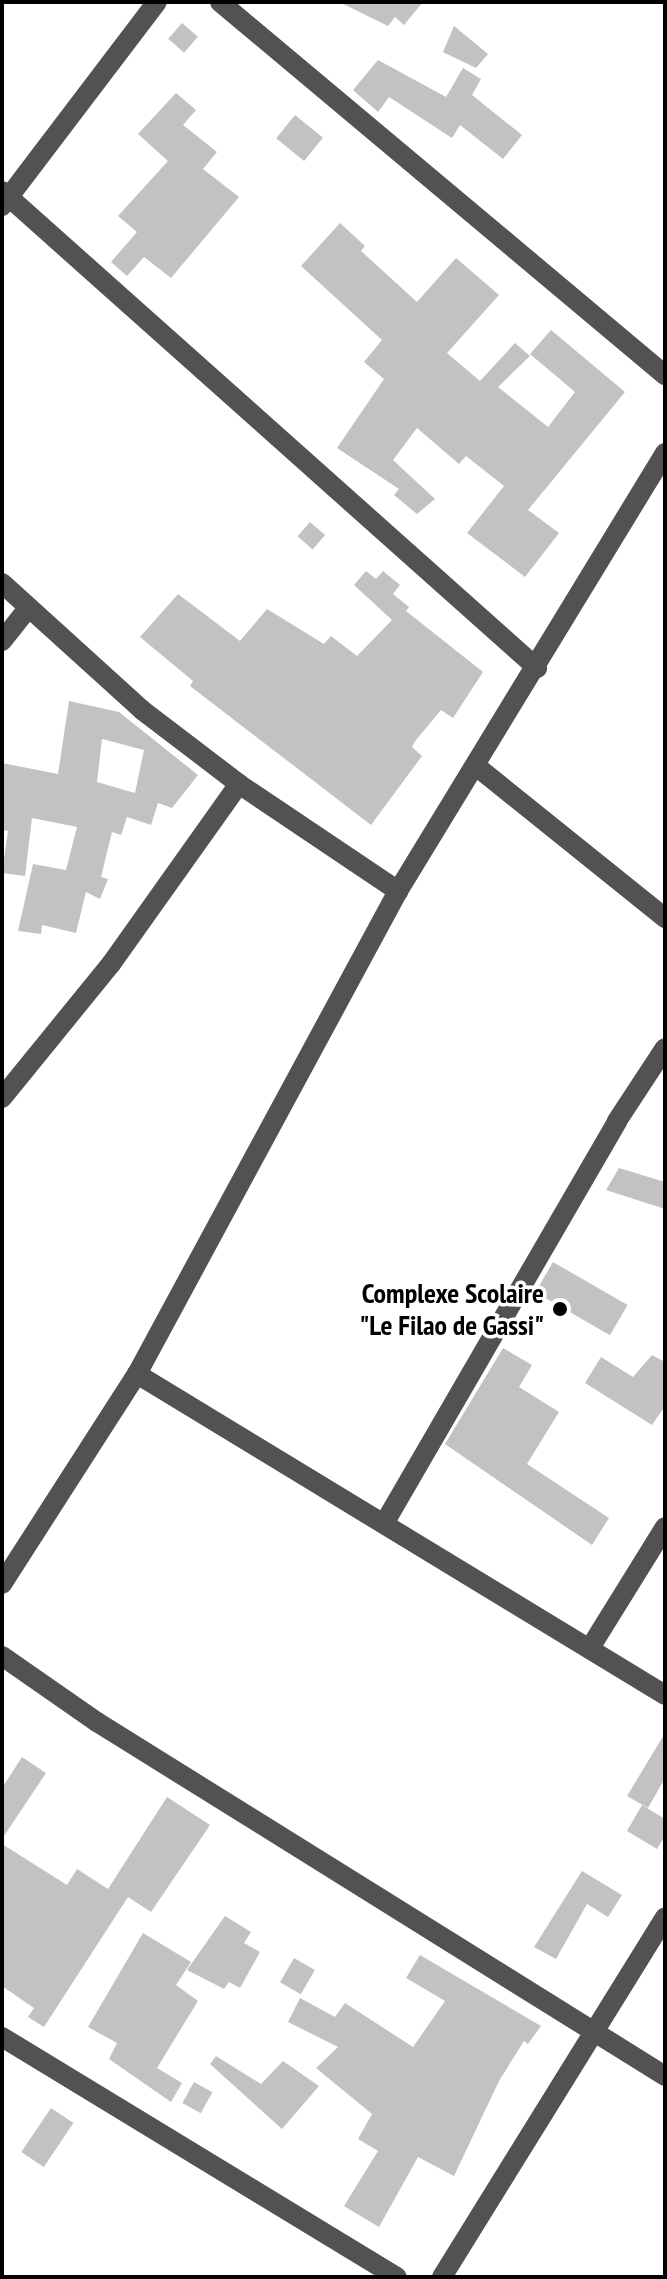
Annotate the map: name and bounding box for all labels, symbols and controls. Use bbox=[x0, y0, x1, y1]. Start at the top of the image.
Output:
place label: Complexe Scolaire "Le Filao de Gassi" bbox=[359, 1276, 544, 1342]
marker: Complexe Scolaire "Le Filao de Gassi" bbox=[551, 1300, 569, 1318]

